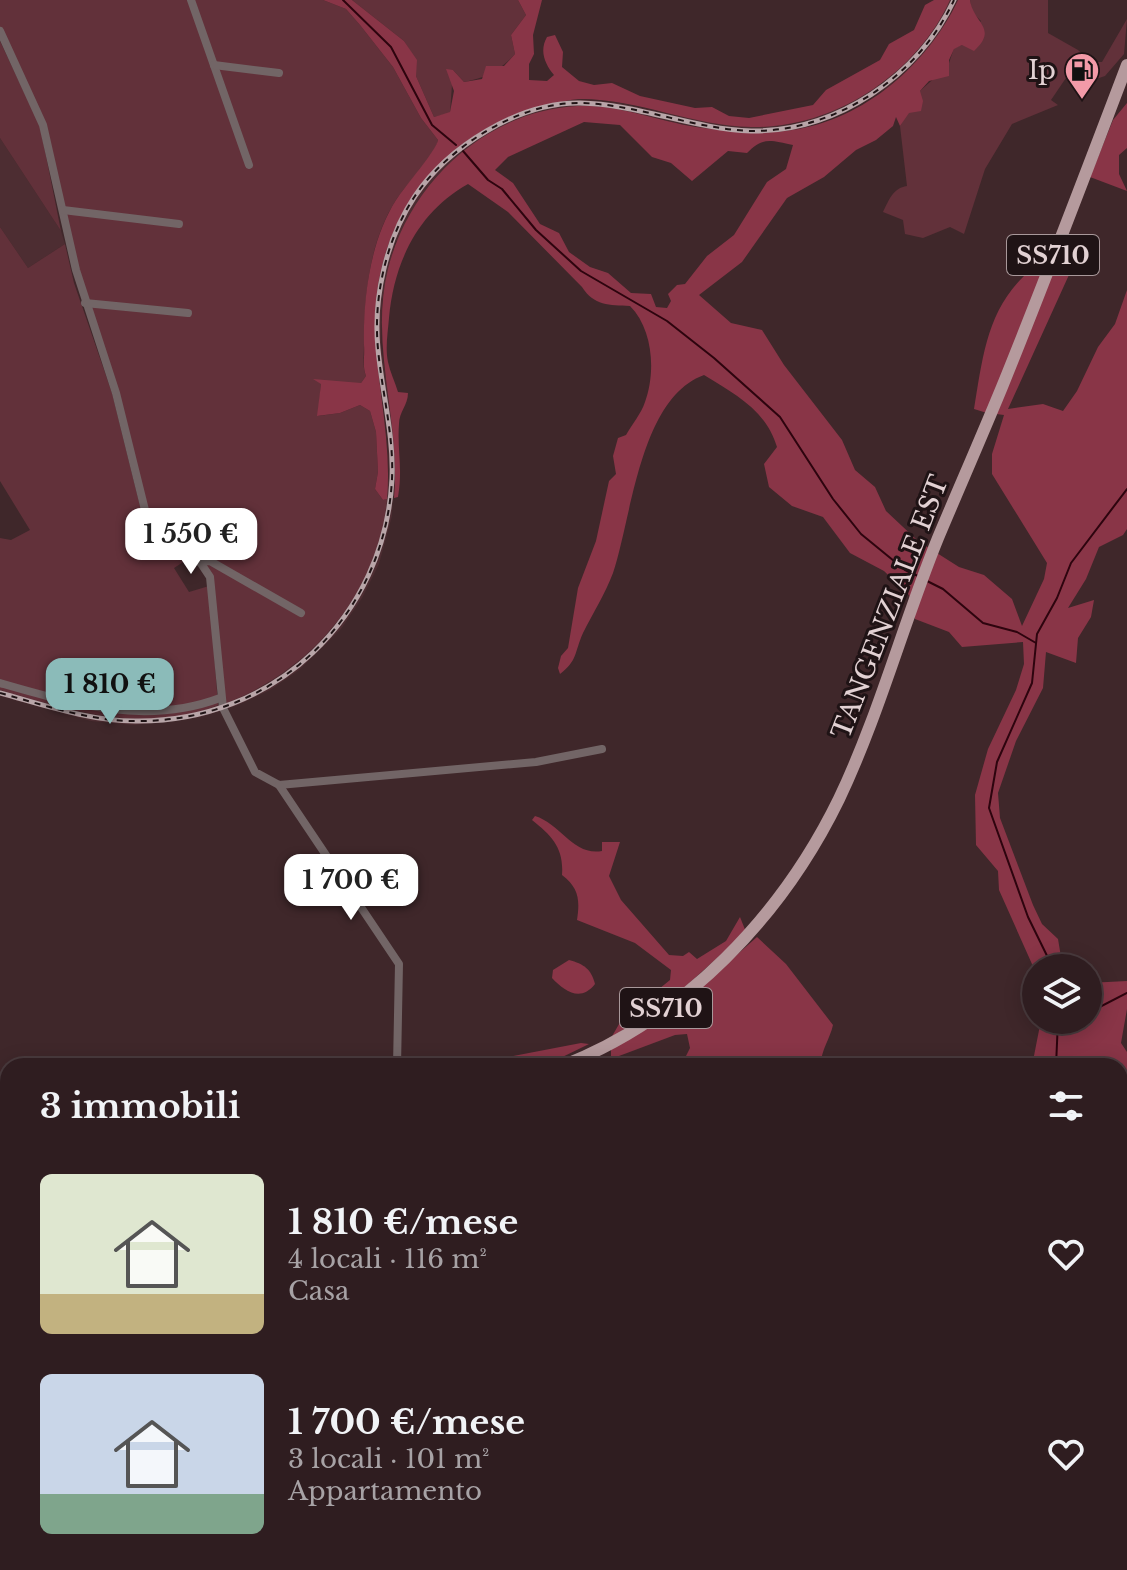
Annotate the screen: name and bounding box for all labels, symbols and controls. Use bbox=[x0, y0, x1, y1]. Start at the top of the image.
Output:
fuel station icon: Ip bbox=[1063, 51, 1101, 101]
place label: Ip bbox=[1028, 54, 1056, 86]
road number: SS710 bbox=[1007, 235, 1099, 275]
street label: TANGENZIALE EST bbox=[825, 471, 955, 743]
pin: 1 550 € bbox=[117, 508, 265, 576]
text: 1 550 € bbox=[143, 518, 239, 550]
pin: 1 810 € bbox=[36, 658, 184, 726]
text: 1 810 € bbox=[64, 668, 156, 700]
pin: 1 700 € bbox=[277, 854, 425, 922]
text: 1 700 € bbox=[302, 864, 400, 896]
map controls bbox=[1022, 954, 1102, 1034]
button: layers bbox=[1022, 954, 1102, 1034]
road number: SS710 bbox=[620, 988, 712, 1028]
icon: filters bbox=[1044, 1084, 1088, 1128]
text: 3 immobili bbox=[40, 1085, 240, 1127]
text: 1 810 €/mese bbox=[288, 1201, 518, 1243]
icon: home bbox=[104, 1206, 200, 1302]
icon: heart bbox=[1044, 1232, 1088, 1276]
text: 4 locali · 116 m² bbox=[288, 1243, 487, 1275]
text: Casa bbox=[288, 1275, 349, 1307]
text: 1 700 €/mese bbox=[288, 1401, 525, 1443]
icon: home bbox=[104, 1406, 200, 1502]
icon: heart bbox=[1044, 1432, 1088, 1476]
text: 3 locali · 101 m² bbox=[288, 1443, 489, 1475]
text: Appartamento bbox=[288, 1475, 482, 1507]

